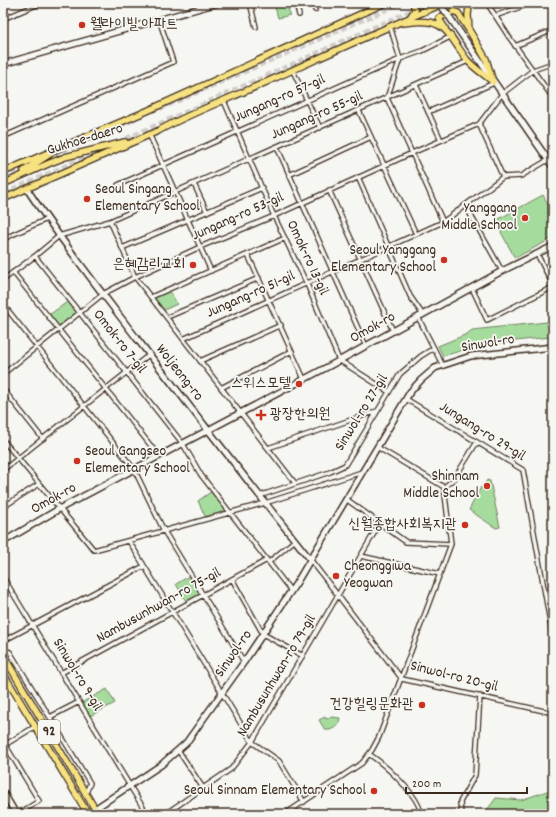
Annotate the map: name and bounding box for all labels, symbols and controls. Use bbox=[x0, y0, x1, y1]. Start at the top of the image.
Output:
place label: 웰라이빌 아파트 bbox=[90, 14, 178, 36]
marker: 웰라이빌 아파트 bbox=[77, 20, 87, 30]
street label: Jungang-ro 57-gil bbox=[231, 69, 329, 129]
street label: Jungang-ro 55-gil bbox=[267, 86, 367, 146]
street label: Gukhoe-daero bbox=[44, 118, 126, 162]
place label: Seoul Singang Elementary School bbox=[95, 179, 200, 218]
street label: Jungang-ro 53-gil bbox=[189, 187, 288, 247]
marker: Seoul Singang Elementary School bbox=[82, 194, 92, 204]
place label: Yanggang Middle School bbox=[441, 198, 517, 237]
marker: Yanggang Middle School bbox=[520, 213, 530, 223]
street label: Omok-ro 13-gil bbox=[280, 217, 334, 300]
place label: Seoul Yanggang Elementary School bbox=[331, 240, 436, 279]
place label: 은혜감리교회 bbox=[113, 254, 185, 276]
marker: Seoul Yanggang Elementary School bbox=[439, 255, 449, 265]
marker: 은혜감리교회 bbox=[188, 260, 198, 270]
street label: Jungang-ro 51-gil bbox=[203, 265, 299, 324]
street label: Omok-ro 7-gil bbox=[87, 305, 151, 379]
street label: Omok-ro bbox=[346, 306, 400, 350]
street label: Sinwol-ro bbox=[460, 329, 516, 359]
street label: Woljeong-ro bbox=[150, 340, 208, 406]
street label: Sinwol-ro 27-gil bbox=[330, 370, 395, 456]
place label: 스위스모텔 bbox=[231, 373, 291, 395]
marker: 스위스모텔 bbox=[294, 379, 304, 389]
street label: Jungang-ro 29-gil bbox=[435, 397, 530, 468]
place label: 광장한의원 bbox=[270, 404, 330, 426]
marker: 광장한의원 bbox=[255, 409, 267, 421]
place label: Seoul Gangseo Elementary School bbox=[85, 441, 190, 480]
marker: Seoul Gangseo Elementary School bbox=[72, 456, 82, 466]
place label: Shinnam Middle School bbox=[403, 466, 479, 505]
street label: Omok-ro bbox=[27, 477, 81, 521]
marker: Shinnam Middle School bbox=[482, 481, 492, 491]
place label: 신월종합사회복지관 bbox=[348, 514, 457, 536]
marker: 신월종합사회복지관 bbox=[460, 520, 470, 530]
place label: Cheonggiwa Yeogwan bbox=[344, 556, 412, 595]
street label: Nambusunhwan-ro 75-gil bbox=[93, 562, 226, 649]
marker: Cheonggiwa Yeogwan bbox=[331, 571, 341, 581]
street label: Nambusunhwan-ro 79-gil bbox=[232, 610, 323, 741]
street label: Sinwol-ro bbox=[210, 625, 259, 682]
street label: Sinwol-ro 9-gil bbox=[46, 634, 108, 716]
street label: Sinwol-ro 20-gil bbox=[408, 655, 501, 699]
place label: 건강힐링문화관 bbox=[330, 694, 414, 716]
marker: 건강힐링문화관 bbox=[417, 700, 427, 710]
road number: 92 bbox=[38, 720, 60, 744]
scale bar bbox=[406, 769, 527, 795]
text: 200 m bbox=[412, 776, 441, 793]
place label: Seoul Sinnam Elementary School bbox=[184, 780, 366, 802]
marker: Seoul Sinnam Elementary School bbox=[369, 786, 379, 796]

